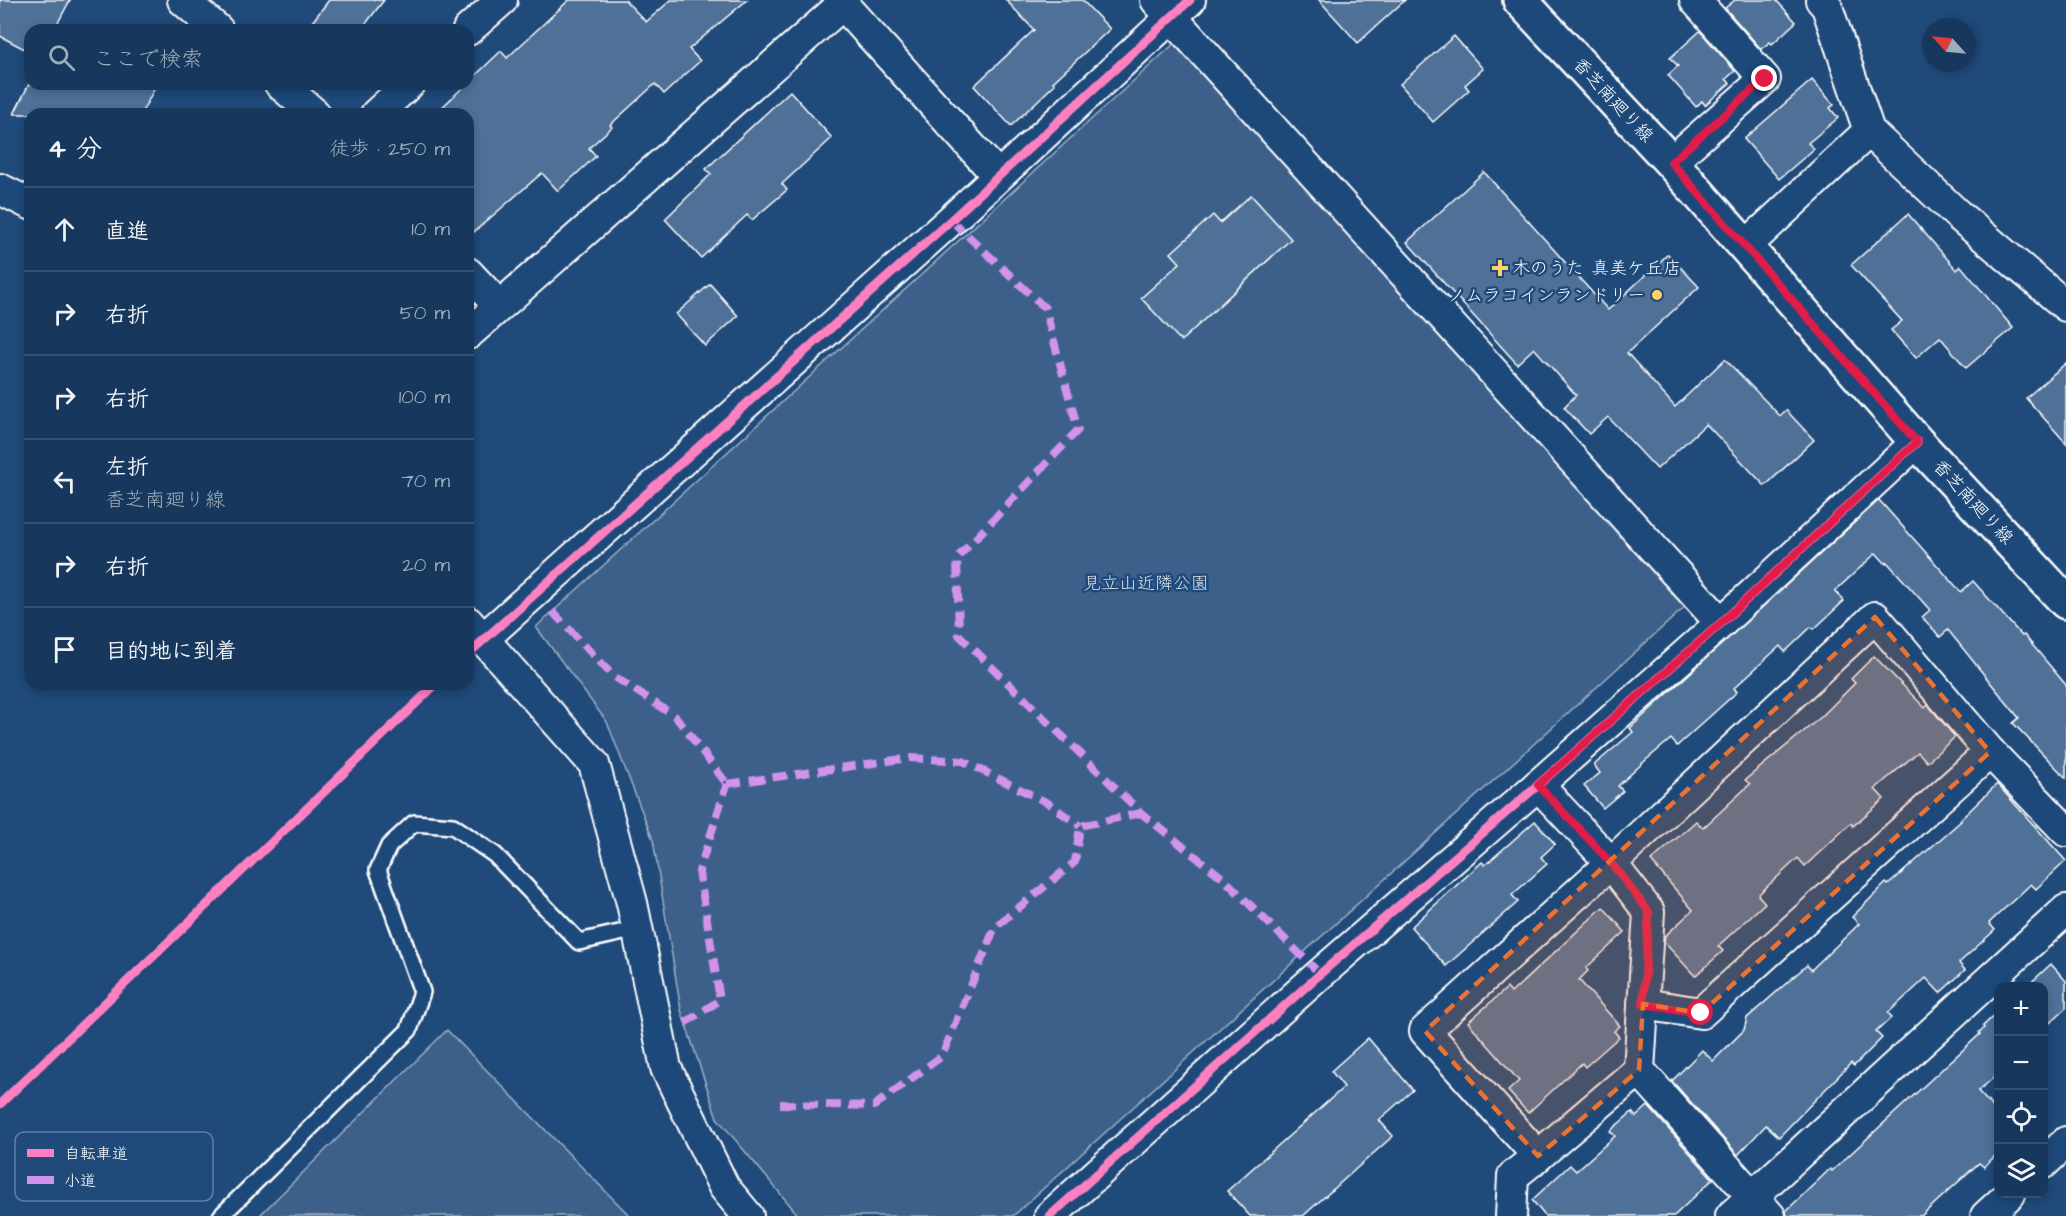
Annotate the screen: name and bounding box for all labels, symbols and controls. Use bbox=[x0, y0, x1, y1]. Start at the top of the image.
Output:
north arrow bbox=[1922, 18, 1976, 72]
search box bbox=[24, 24, 474, 90]
icon: search bbox=[45, 41, 78, 74]
text: ここで検索 bbox=[93, 44, 203, 75]
street label: 香芝南廻り線 bbox=[1567, 52, 1659, 148]
route end bbox=[1751, 65, 1777, 91]
text: 4 分 bbox=[48, 131, 102, 167]
text: 徒歩 · 250 m bbox=[329, 135, 450, 163]
icon: ahead bbox=[48, 213, 81, 246]
text: 10 m bbox=[411, 215, 450, 243]
text: 直進 bbox=[105, 216, 149, 247]
place label: 木のうた 真美ケ丘店 bbox=[1512, 256, 1681, 281]
marker: 木のうた 真美ケ丘店 bbox=[1493, 261, 1507, 275]
place label: ノムラコインランドリー bbox=[1447, 283, 1645, 308]
marker: ノムラコインランドリー bbox=[1650, 288, 1664, 302]
icon: right bbox=[48, 297, 81, 330]
text: 50 m bbox=[400, 299, 450, 327]
text: 右折 bbox=[105, 300, 149, 331]
icon: right bbox=[48, 381, 81, 414]
text: 100 m bbox=[399, 383, 450, 411]
text: 右折 bbox=[105, 384, 149, 415]
text: 左折 bbox=[105, 452, 149, 483]
street label: 香芝南廻り線 bbox=[1927, 454, 2019, 550]
icon: left bbox=[48, 465, 81, 498]
text: 70 m bbox=[402, 467, 450, 495]
text: 香芝南廻り線 bbox=[105, 486, 225, 514]
icon: right bbox=[48, 549, 81, 582]
text: 20 m bbox=[402, 551, 450, 579]
text: 右折 bbox=[105, 552, 149, 583]
park label: 見立山近隣公園 bbox=[1083, 571, 1209, 596]
icon: arrive bbox=[48, 633, 81, 666]
text: 目的地に到着 bbox=[105, 636, 237, 667]
map controls bbox=[1994, 982, 2048, 1198]
button: + bbox=[1994, 982, 2048, 1036]
route start bbox=[1687, 999, 1713, 1025]
button: − bbox=[1994, 1036, 2048, 1090]
button: locate bbox=[1994, 1090, 2048, 1144]
legend bbox=[15, 1132, 213, 1201]
text: 自転車道 bbox=[64, 1143, 128, 1165]
button: layers bbox=[1994, 1144, 2048, 1198]
text: 小道 bbox=[64, 1170, 96, 1192]

